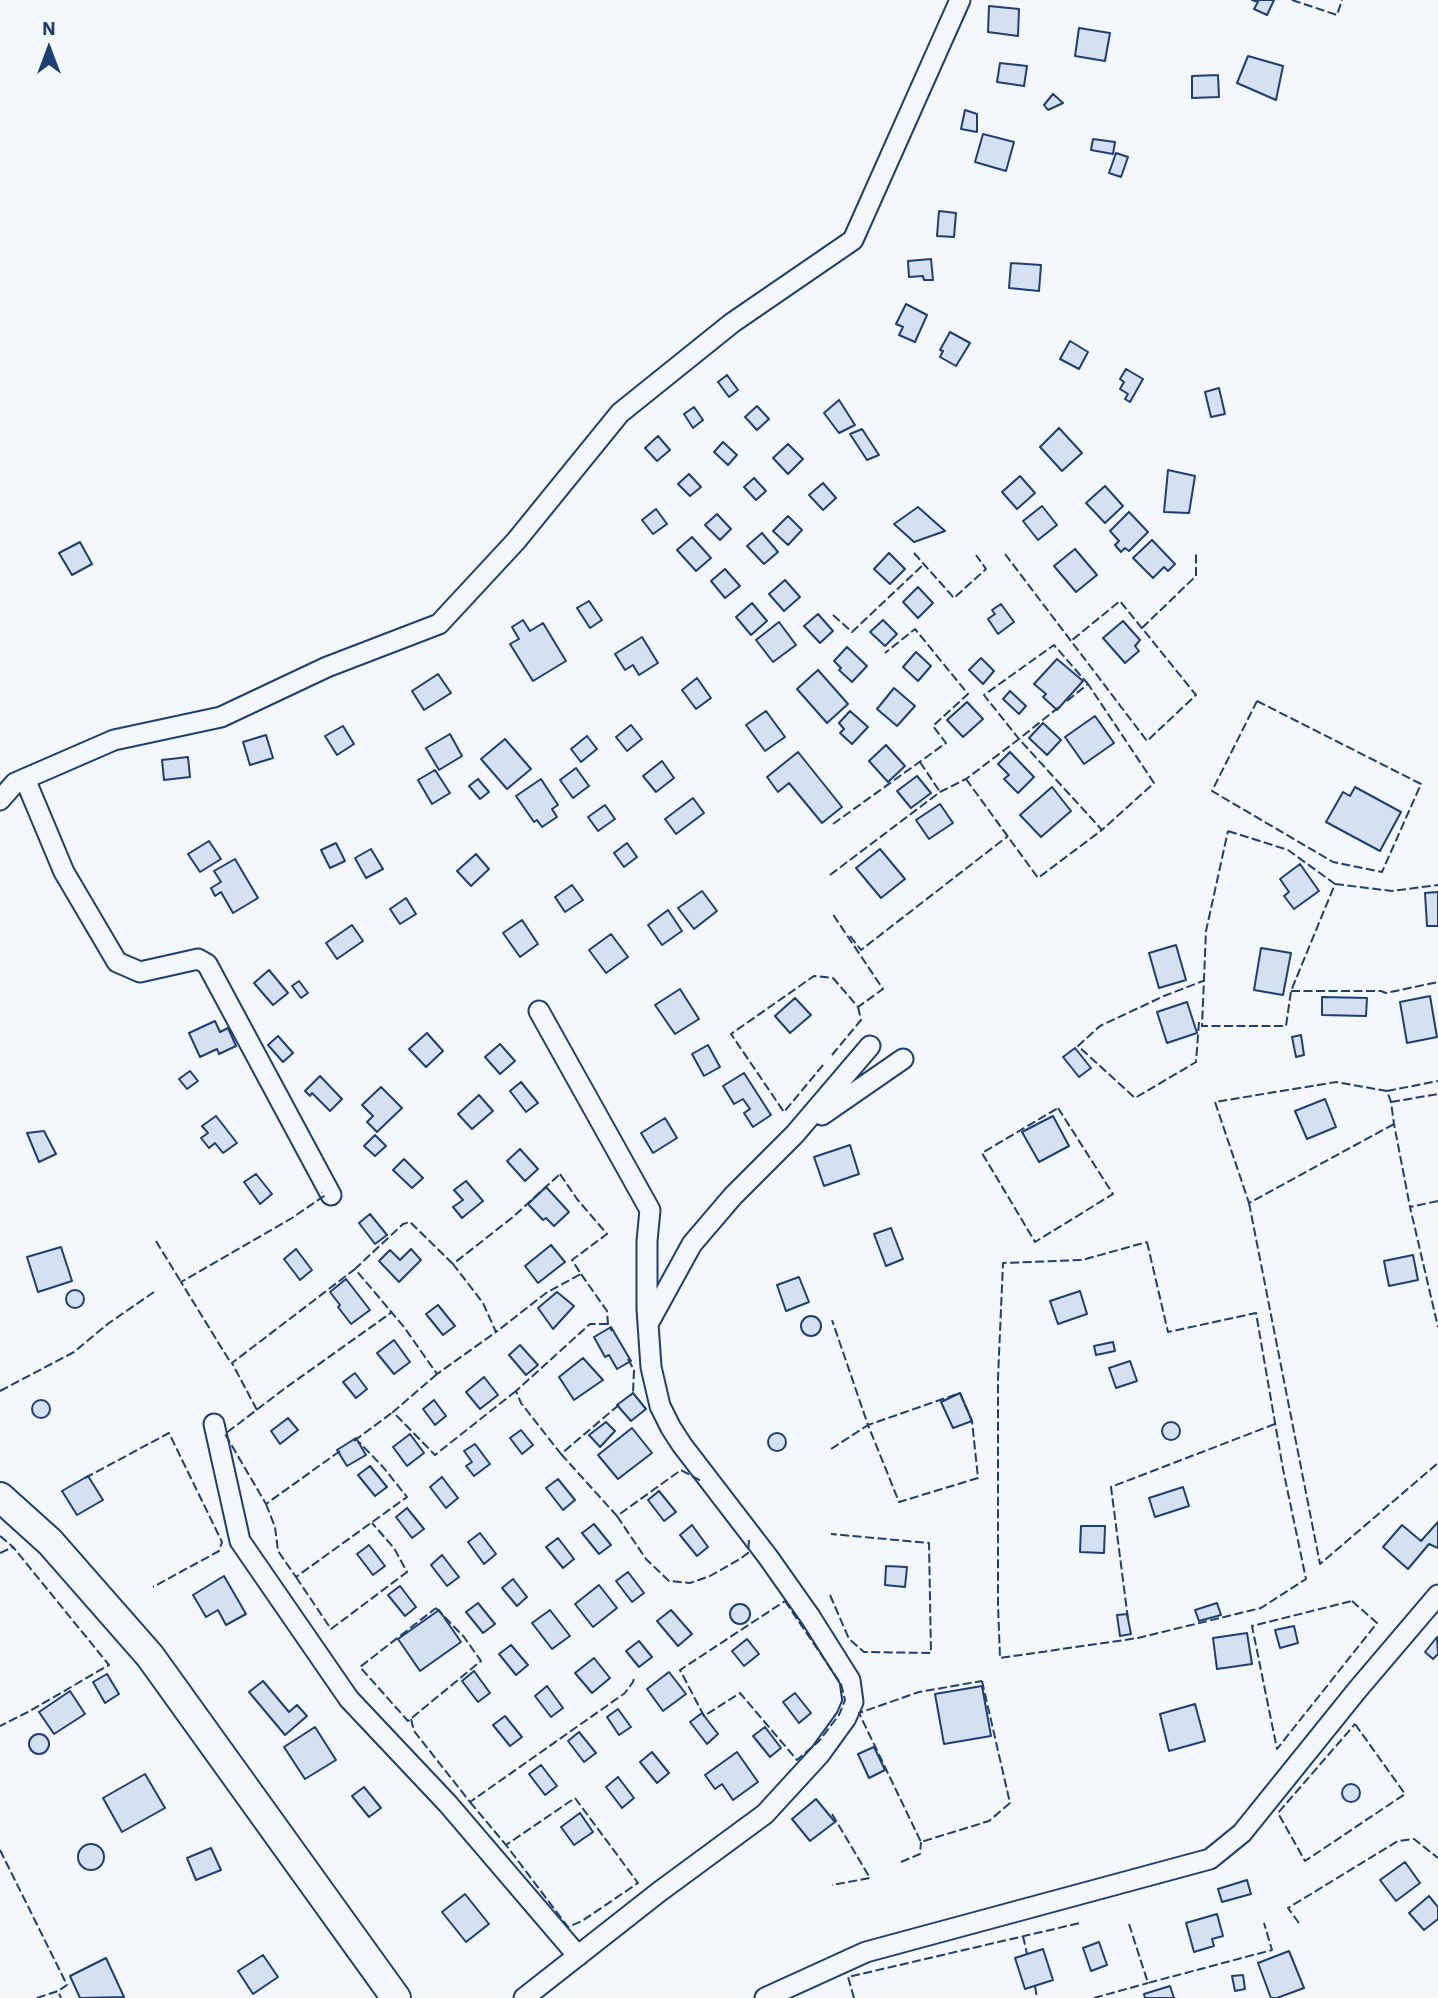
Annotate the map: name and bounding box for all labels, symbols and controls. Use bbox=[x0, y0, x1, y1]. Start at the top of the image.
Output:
north arrow bbox=[14, 14, 84, 84]
text: N bbox=[42, 16, 56, 40]

